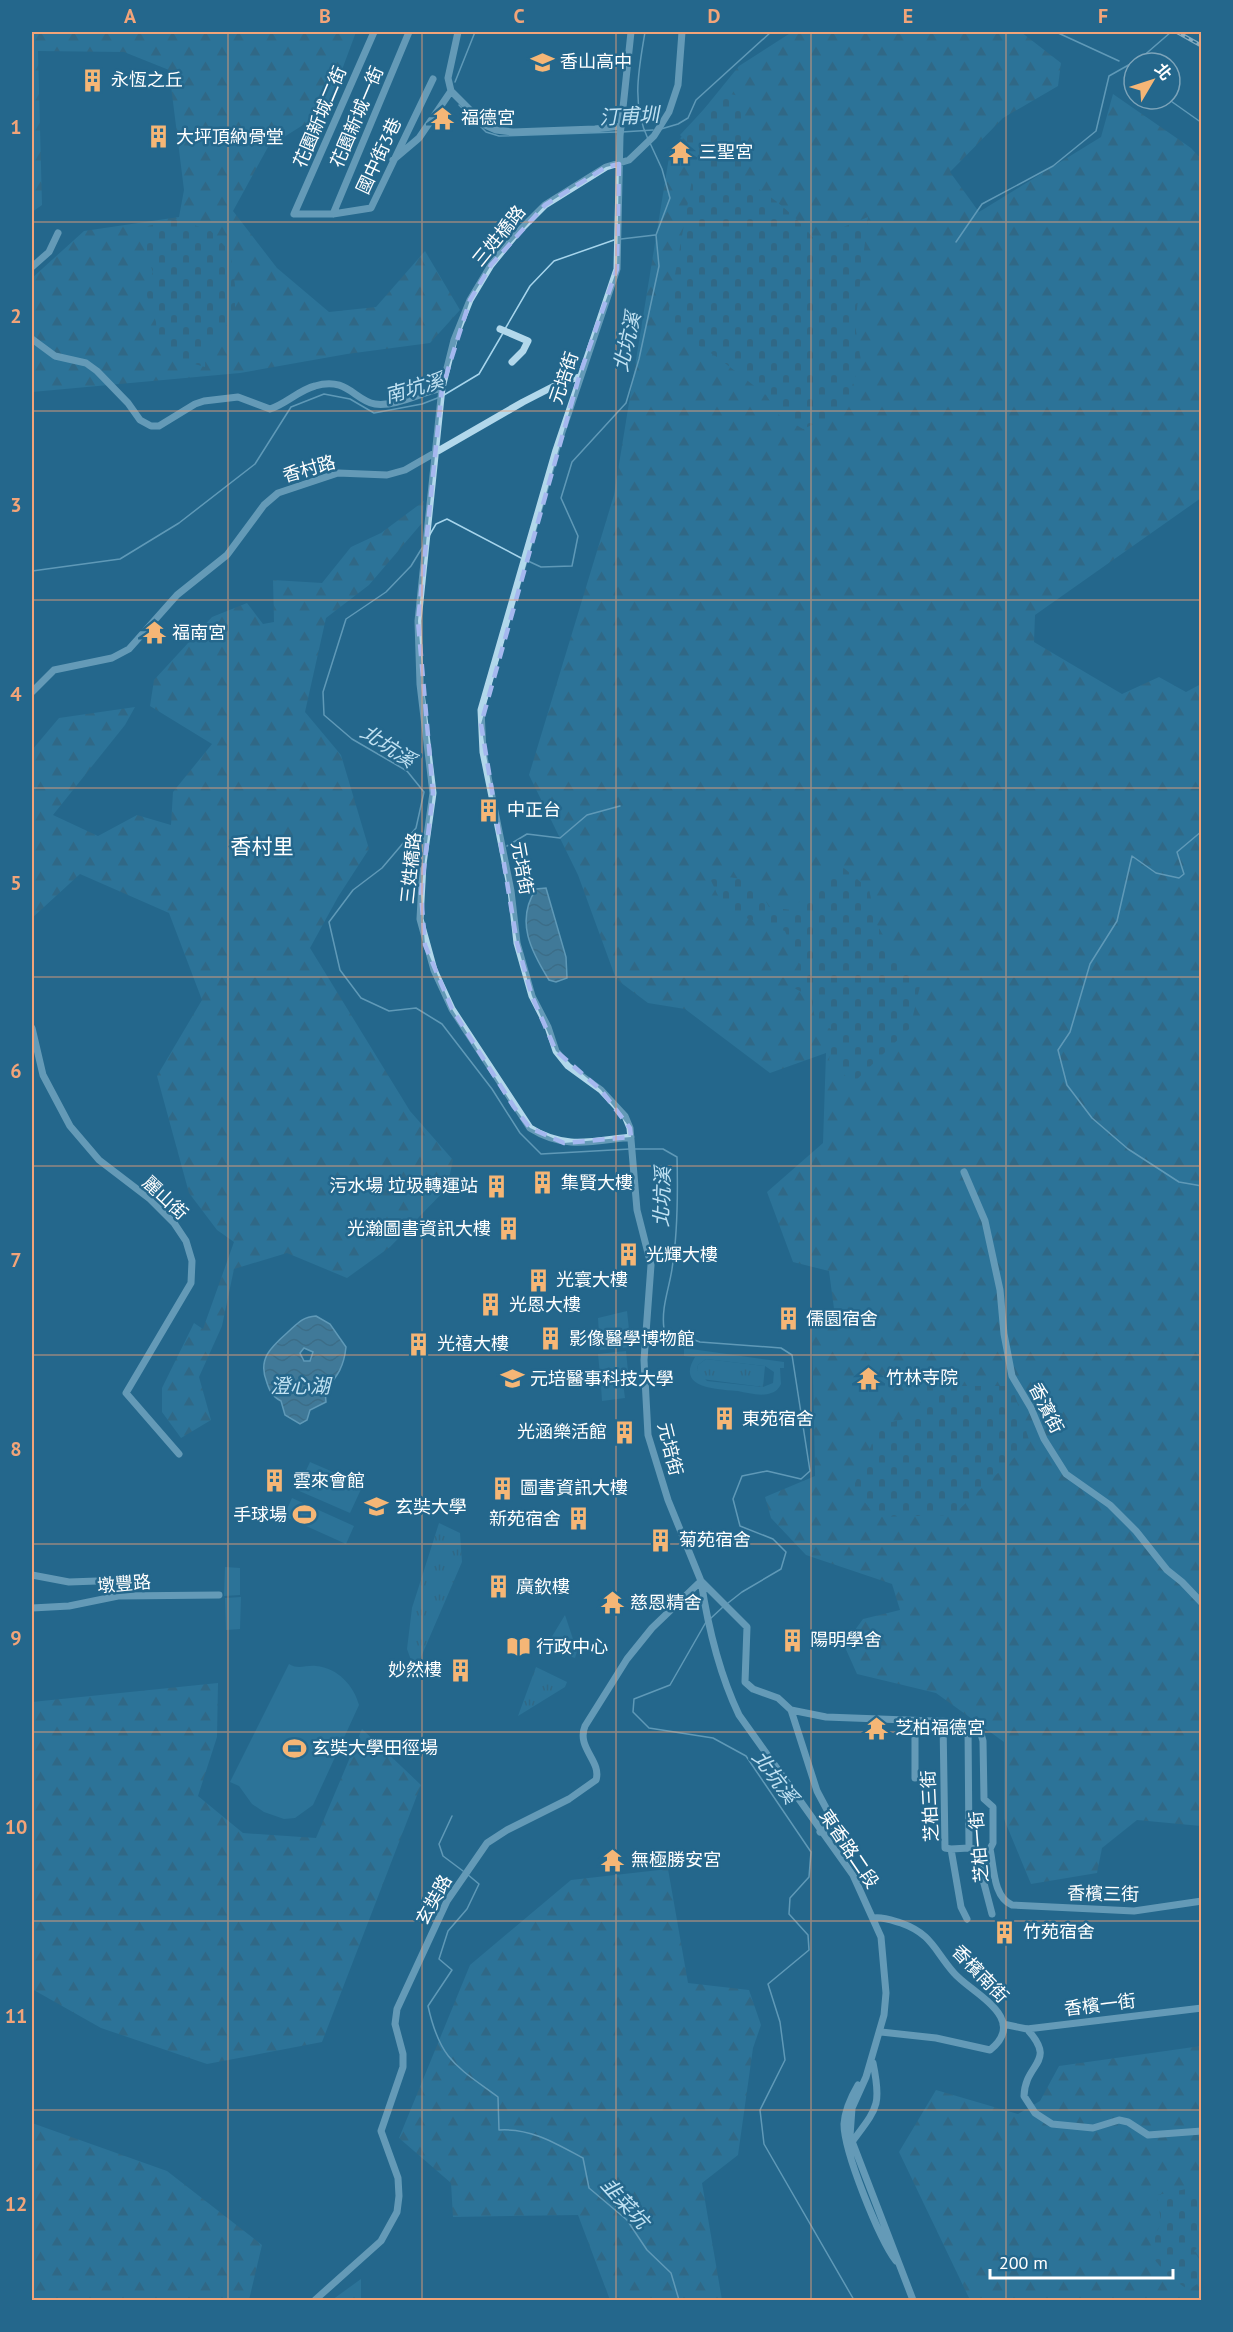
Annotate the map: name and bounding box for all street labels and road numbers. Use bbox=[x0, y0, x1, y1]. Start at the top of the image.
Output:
street label: 花園新城二街 bbox=[288, 63, 351, 171]
street label: 花園新城一街 bbox=[325, 63, 388, 171]
street label: 國中街3巷 bbox=[351, 114, 406, 198]
street label: 三姓橋路 bbox=[467, 200, 530, 271]
street label: 元培街 bbox=[544, 349, 583, 407]
street label: 香村路 bbox=[280, 450, 338, 487]
street label: 三姓橋路 bbox=[395, 831, 426, 905]
street label: 元培街 bbox=[506, 839, 539, 896]
street label: 麗山街 bbox=[138, 1171, 193, 1224]
street label: 香濱街 bbox=[1024, 1378, 1069, 1437]
street label: 元培街 bbox=[653, 1420, 688, 1478]
street label: 墩豐路 bbox=[96, 1570, 152, 1597]
street label: 芝柏三街 bbox=[916, 1769, 943, 1843]
street label: 東香路二段 bbox=[815, 1805, 884, 1892]
street label: 芝柏一街 bbox=[964, 1810, 993, 1884]
street label: 玄奘路 bbox=[410, 1871, 457, 1929]
street label: 香檳三街 bbox=[1067, 1881, 1139, 1906]
street label: 香檳南街 bbox=[947, 1940, 1014, 2008]
street label: 香檳一街 bbox=[1063, 1989, 1137, 2020]

